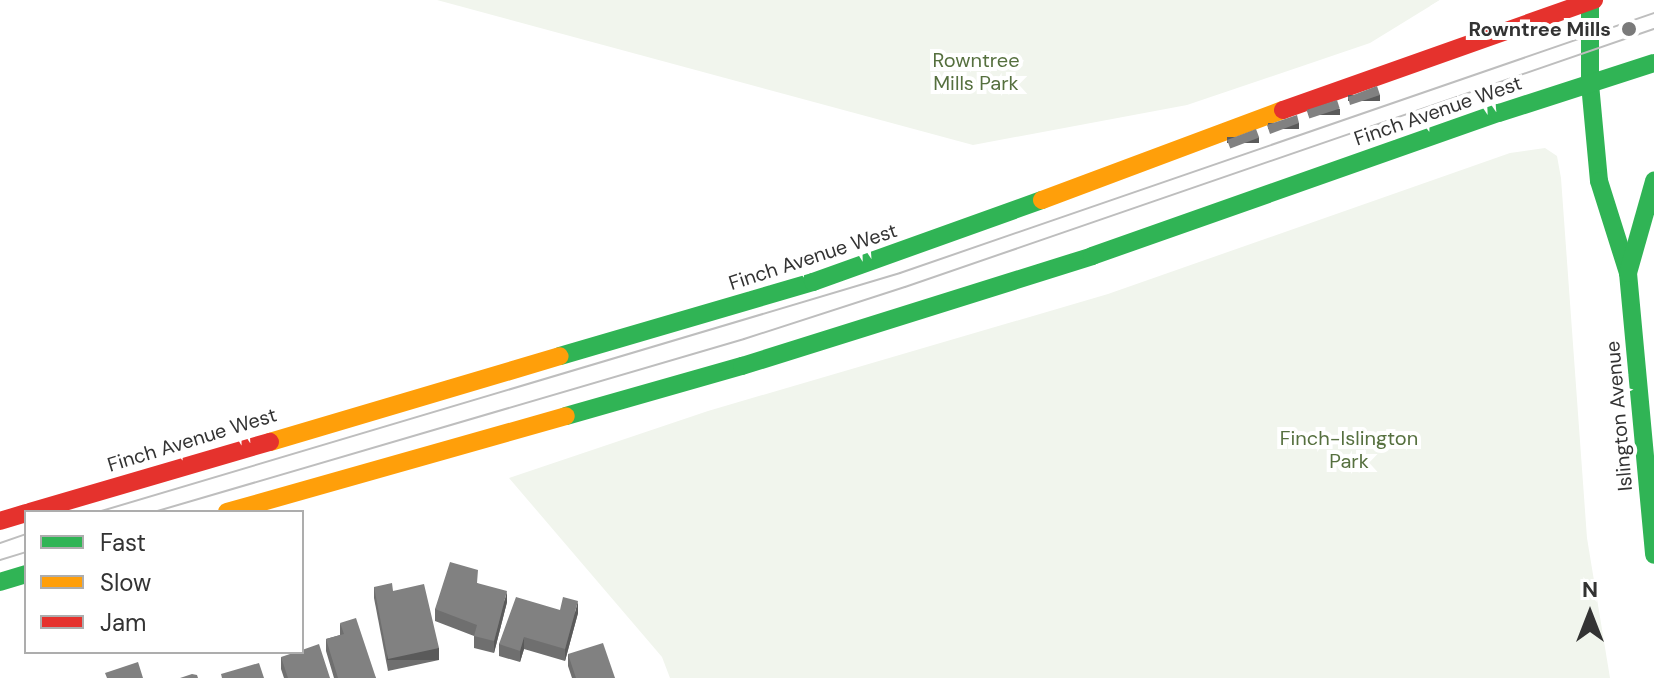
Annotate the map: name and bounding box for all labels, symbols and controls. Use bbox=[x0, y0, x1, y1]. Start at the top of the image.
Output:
place label: Rowntree Mills bbox=[1468, 17, 1611, 41]
marker: Rowntree Mills bbox=[1618, 18, 1640, 40]
park label: Rowntree Mills Park bbox=[932, 48, 1020, 95]
street label: Finch Avenue West bbox=[1351, 71, 1525, 151]
street label: Finch Avenue West bbox=[726, 218, 900, 296]
street label: Islington Avenue bbox=[1600, 340, 1638, 492]
street label: Finch Avenue West bbox=[104, 403, 280, 477]
park label: Finch-Islington Park bbox=[1280, 427, 1418, 474]
legend bbox=[24, 510, 304, 654]
text: Fast bbox=[100, 527, 146, 558]
text: Slow bbox=[100, 567, 151, 598]
north arrow bbox=[1550, 574, 1630, 654]
text: N bbox=[1582, 575, 1598, 604]
text: Jam bbox=[100, 607, 146, 638]

